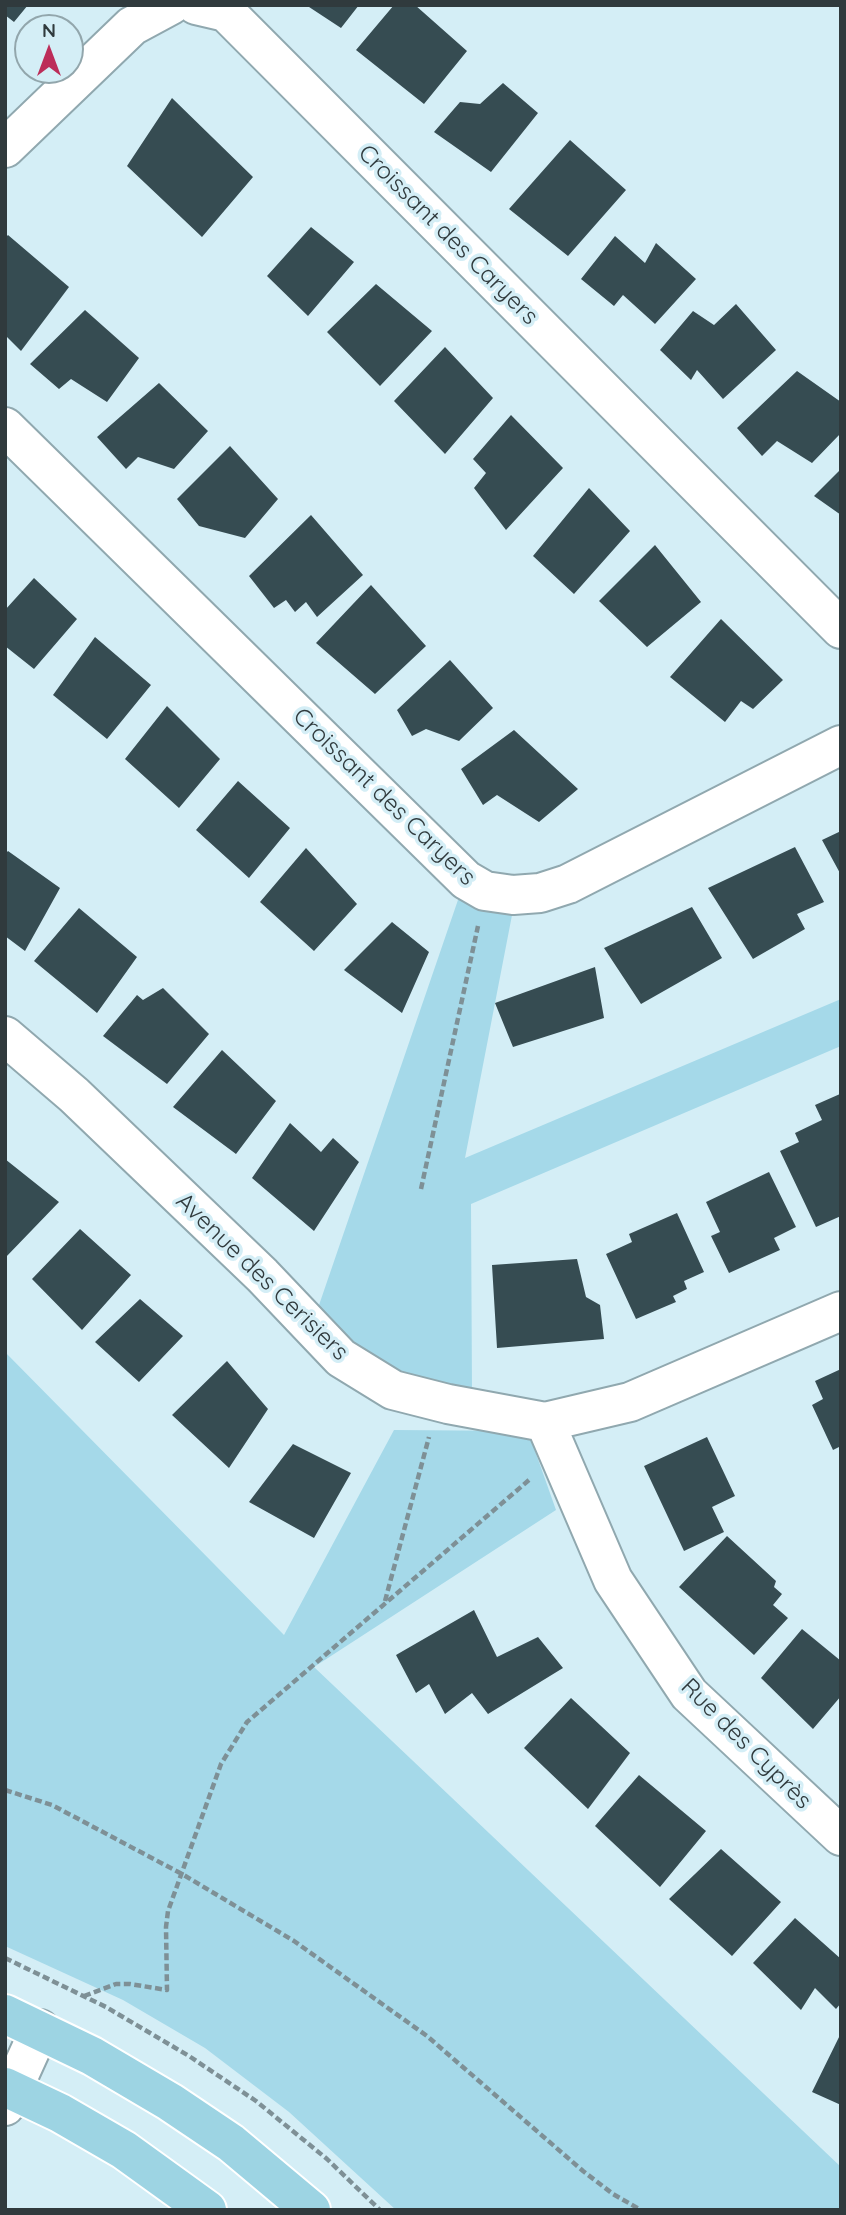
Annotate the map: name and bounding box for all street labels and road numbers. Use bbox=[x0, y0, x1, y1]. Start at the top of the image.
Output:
street label: Croissant des Caryers bbox=[352, 139, 544, 331]
street label: Croissant des Caryers bbox=[287, 702, 481, 892]
street label: Avenue des Cerisiers bbox=[170, 1187, 354, 1367]
street label: Rue des Cyprès bbox=[675, 1673, 817, 1815]

